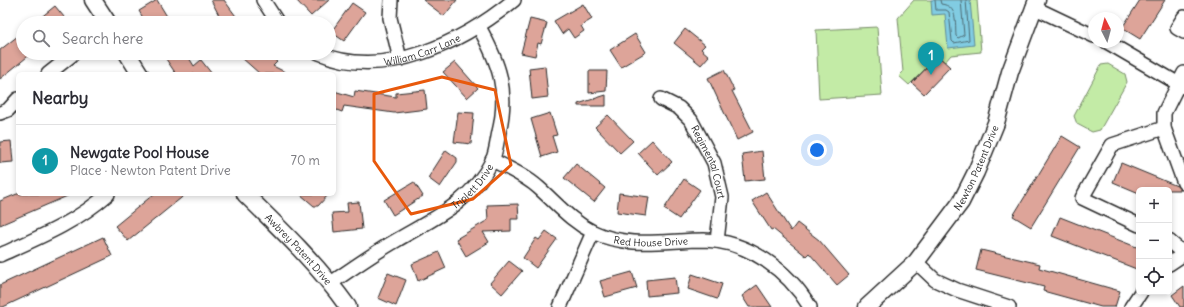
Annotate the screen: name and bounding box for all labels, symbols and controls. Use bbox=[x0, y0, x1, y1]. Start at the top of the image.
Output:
north arrow bbox=[1088, 12, 1124, 48]
search box bbox=[16, 16, 336, 60]
icon: search bbox=[30, 27, 52, 49]
text: Search here bbox=[62, 29, 143, 48]
street label: William Carr Lane bbox=[383, 31, 463, 69]
pin: 1 bbox=[918, 42, 944, 75]
text: Nearby bbox=[32, 87, 88, 109]
street label: Regimental Court bbox=[688, 123, 728, 201]
street label: Newton Patent Drive bbox=[951, 123, 1001, 213]
your location bbox=[807, 140, 827, 160]
text: Newgate Pool House bbox=[70, 143, 209, 162]
text: 1 bbox=[42, 152, 48, 169]
text: 70 m bbox=[291, 152, 320, 169]
text: Place · Newton Patent Drive bbox=[70, 162, 231, 179]
street label: Triplett Drive bbox=[449, 162, 496, 212]
map controls bbox=[1136, 187, 1172, 295]
button: + bbox=[1136, 187, 1172, 223]
street label: Awbrey Patent Drive bbox=[262, 211, 334, 288]
button: − bbox=[1136, 223, 1172, 259]
street label: Red House Drive bbox=[612, 233, 688, 249]
button: locate bbox=[1136, 259, 1172, 295]

